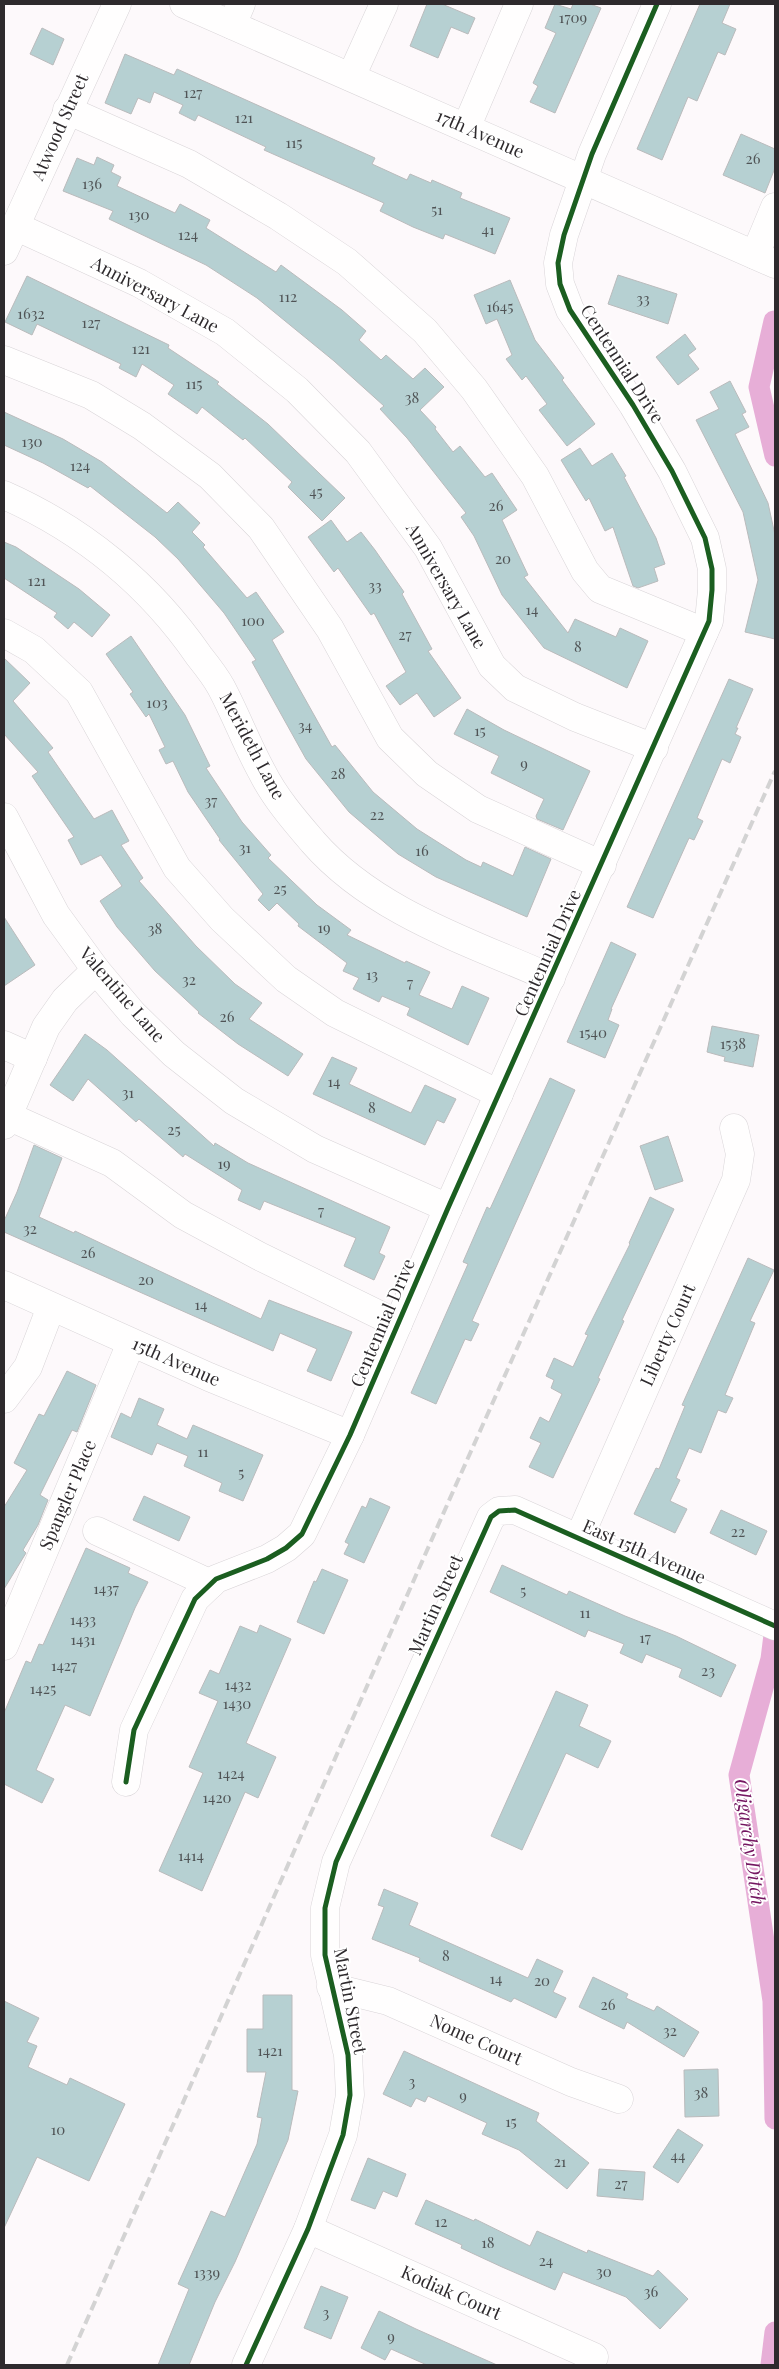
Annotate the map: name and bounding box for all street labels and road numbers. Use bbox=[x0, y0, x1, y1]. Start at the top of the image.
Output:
street label: Atwood Street bbox=[24, 69, 94, 185]
street label: 17th Avenue bbox=[432, 103, 528, 163]
street label: Anniversary Lane bbox=[87, 250, 224, 338]
street label: Centennial Drive bbox=[575, 299, 670, 427]
street label: Anniversary Lane bbox=[401, 517, 493, 653]
street label: Merideth Lane bbox=[215, 688, 291, 803]
street label: Centennial Drive bbox=[508, 885, 586, 1020]
street label: Valentine Lane bbox=[74, 941, 171, 1047]
street label: Centennial Drive bbox=[344, 1255, 420, 1390]
street label: Liberty Court bbox=[634, 1279, 701, 1390]
street label: 15th Avenue bbox=[129, 1331, 224, 1391]
street label: Spangler Place bbox=[33, 1436, 101, 1553]
street label: East 15th Avenue bbox=[579, 1513, 710, 1589]
street label: Martin Street bbox=[402, 1550, 468, 1659]
street label: Martin Street bbox=[329, 1946, 373, 2057]
street label: Nome Court bbox=[426, 2008, 527, 2070]
street label: Kodiak Court bbox=[397, 2259, 506, 2325]

